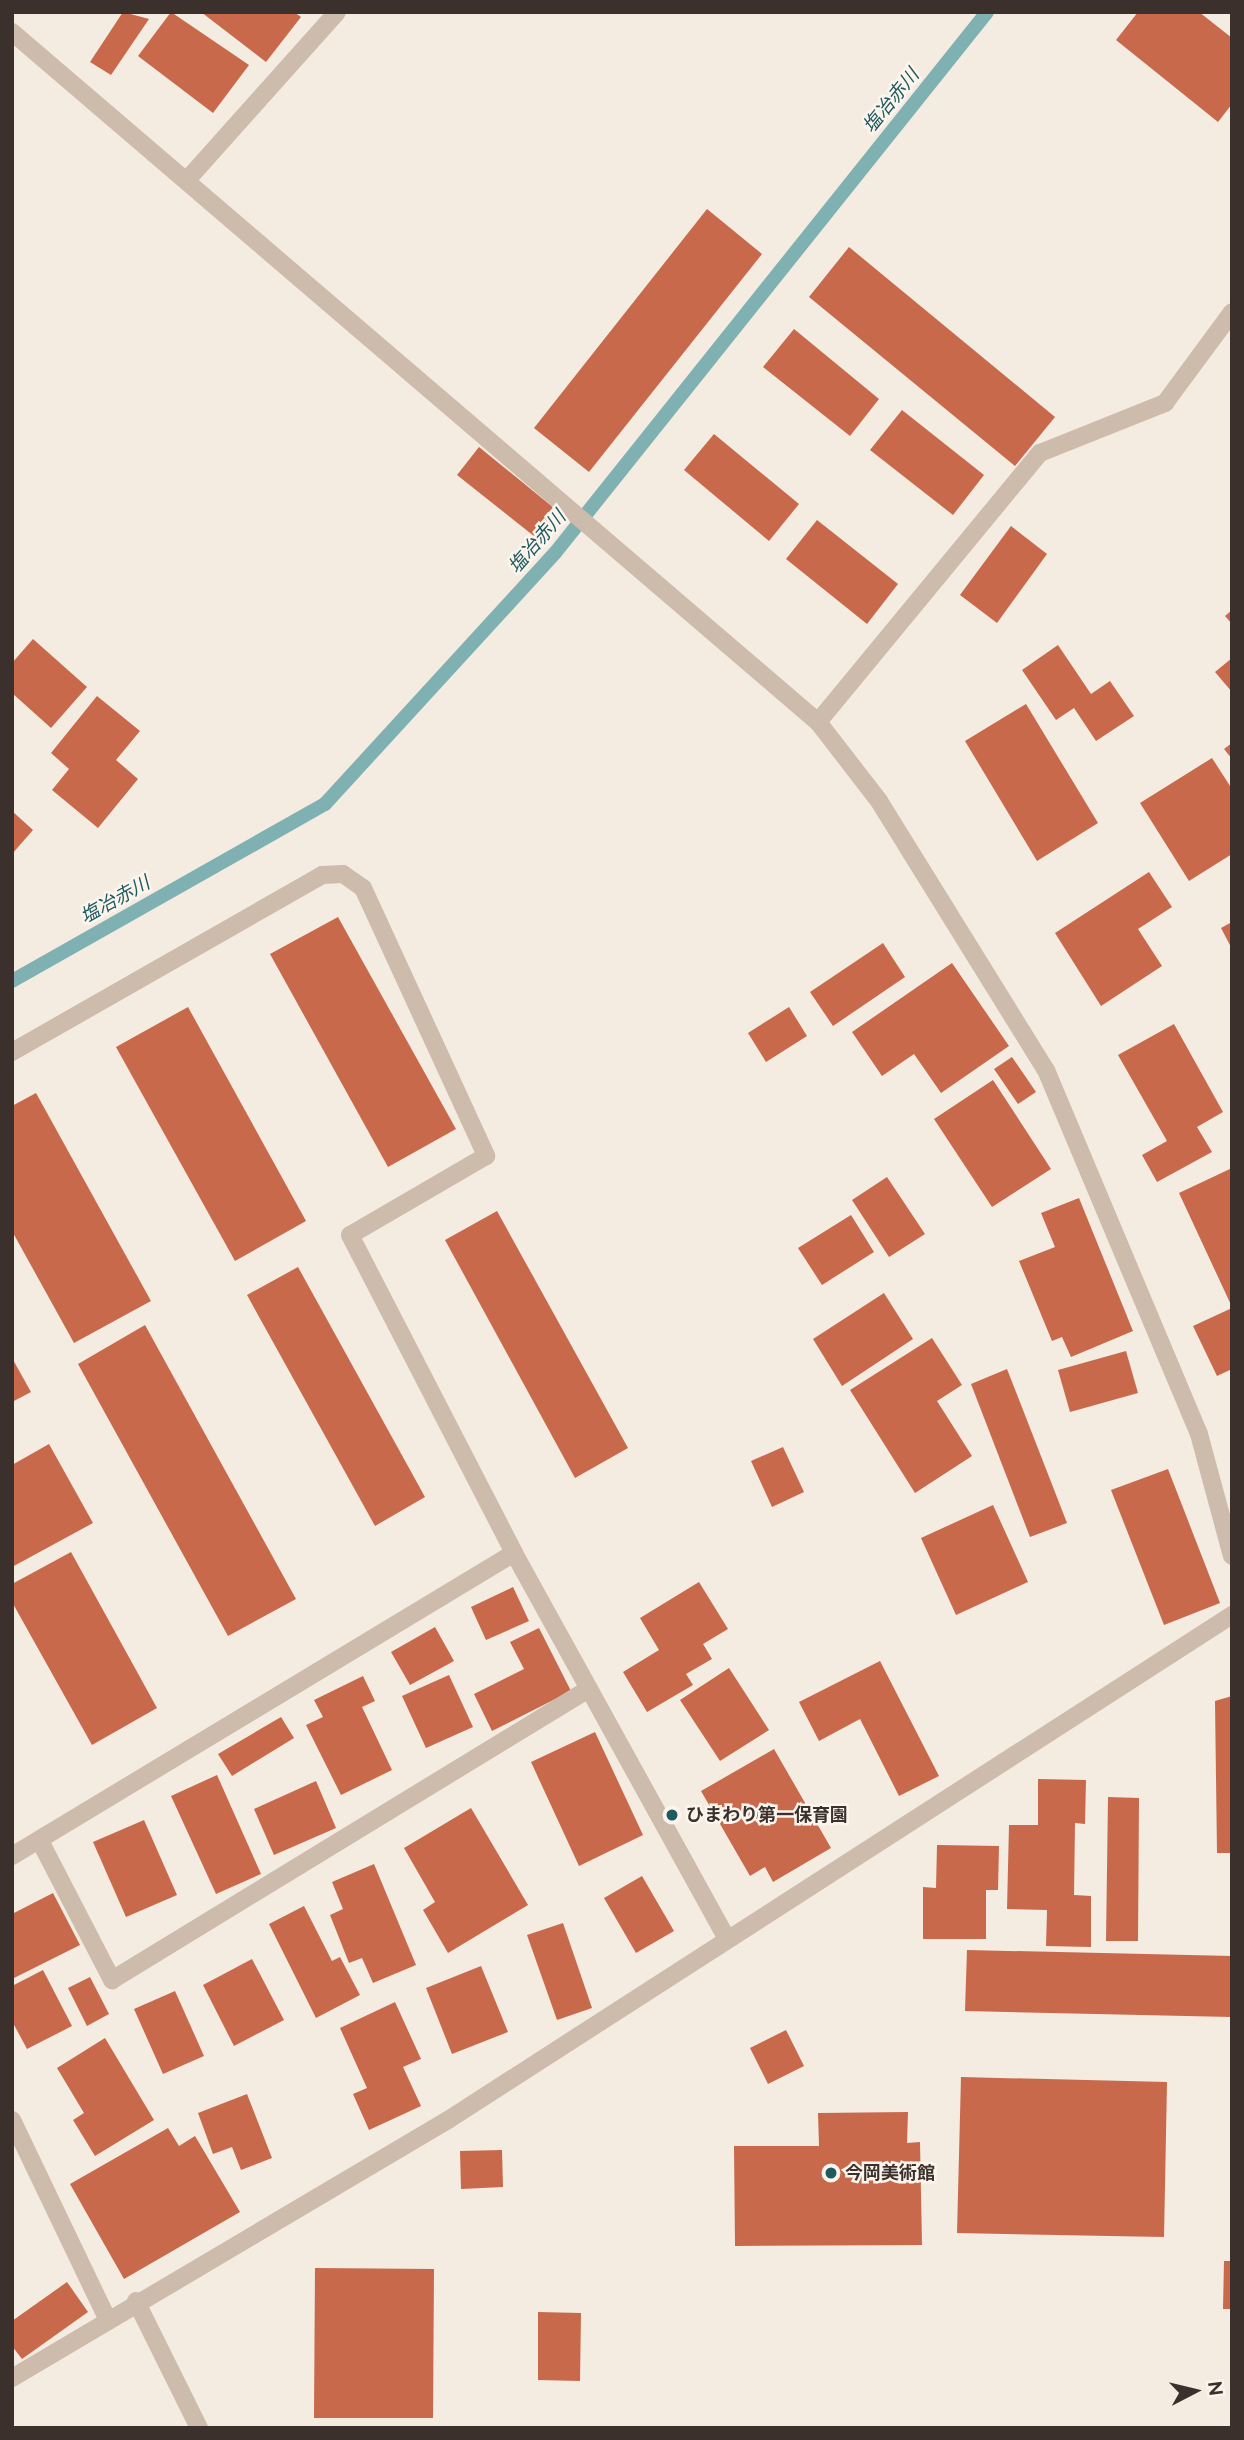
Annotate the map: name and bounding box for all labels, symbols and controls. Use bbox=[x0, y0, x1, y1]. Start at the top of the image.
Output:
water label: 塩冶赤川 bbox=[858, 64, 924, 138]
water label: 塩冶赤川 bbox=[503, 506, 571, 578]
water label: 塩冶赤川 bbox=[76, 872, 154, 928]
place label: ひまわり第一保育園 bbox=[686, 1804, 848, 1826]
marker: ひまわり第一保育園 bbox=[664, 1807, 680, 1823]
place label: 今岡美術館 bbox=[845, 2162, 935, 2184]
marker: 今岡美術館 bbox=[823, 2165, 839, 2181]
north arrow bbox=[1160, 2356, 1230, 2426]
text: N bbox=[1204, 2380, 1228, 2397]

